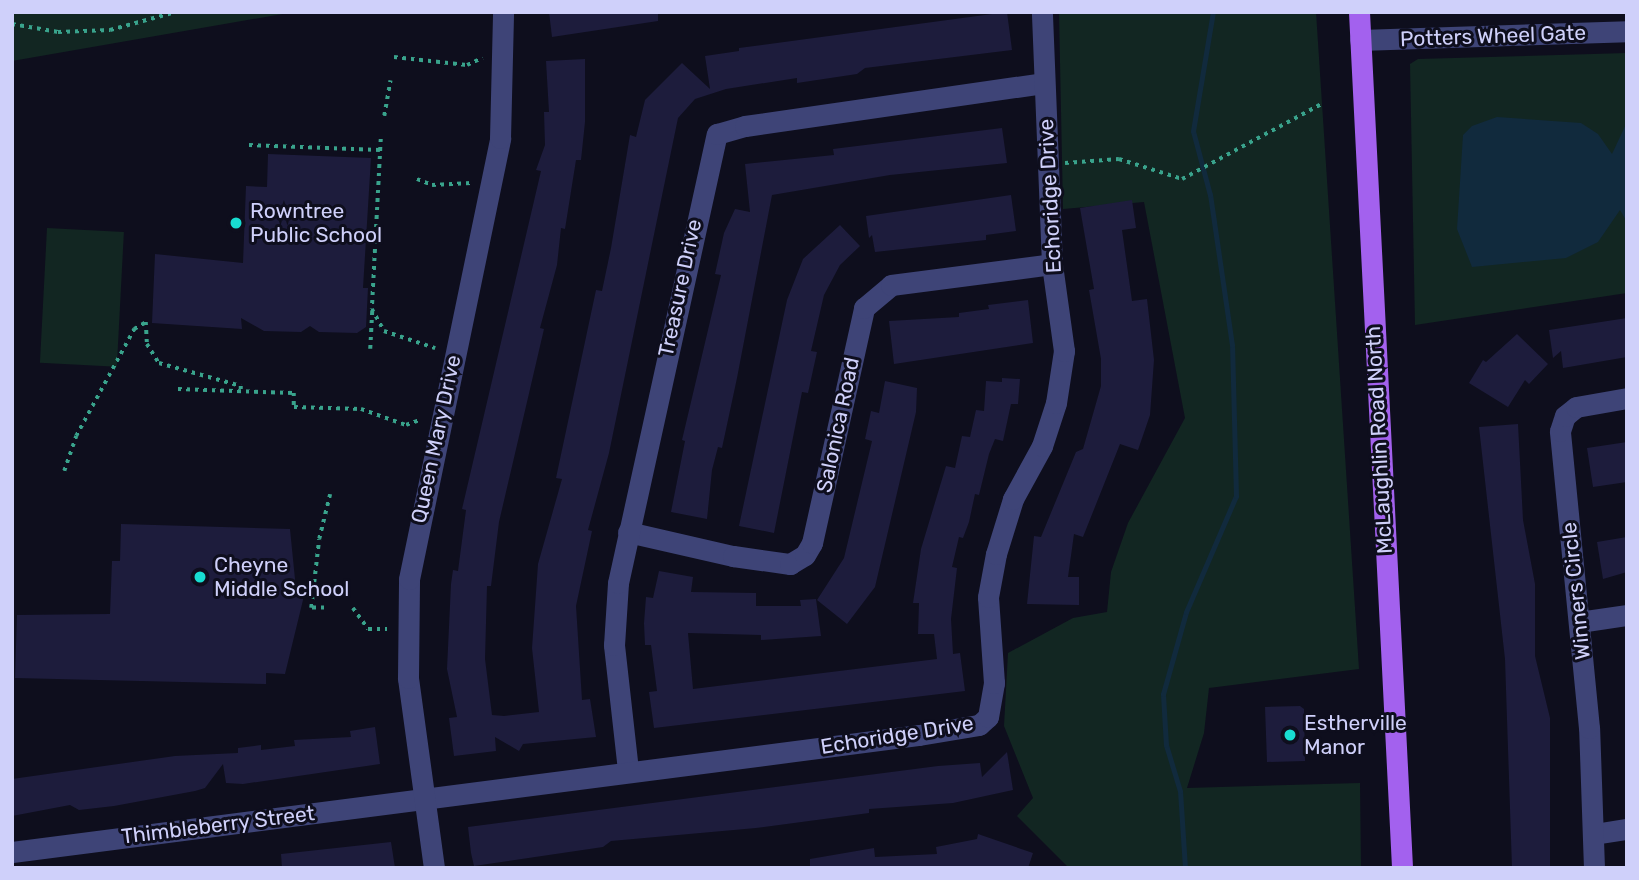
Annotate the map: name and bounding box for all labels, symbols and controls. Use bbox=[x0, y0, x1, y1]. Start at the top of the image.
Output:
street label: Potters Wheel Gate bbox=[1399, 20, 1587, 52]
street label: Echoridge Drive bbox=[1033, 118, 1067, 274]
place label: Rowntree Public School bbox=[250, 198, 382, 248]
marker: Rowntree Public School bbox=[228, 215, 244, 231]
street label: Treasure Drive bbox=[653, 217, 707, 359]
street label: McLaughlin Road North bbox=[1360, 325, 1398, 555]
street label: Queen Mary Drive bbox=[406, 352, 466, 526]
street label: Salonica Road bbox=[811, 355, 865, 495]
street label: Winners Circle bbox=[1556, 521, 1596, 661]
place label: Cheyne Middle School bbox=[214, 552, 349, 602]
marker: Cheyne Middle School bbox=[192, 569, 208, 585]
street label: Echoridge Drive bbox=[819, 710, 975, 760]
place label: Estherville Manor bbox=[1304, 710, 1407, 760]
marker: Estherville Manor bbox=[1282, 727, 1298, 743]
street label: Thimbleberry Street bbox=[120, 801, 316, 849]

